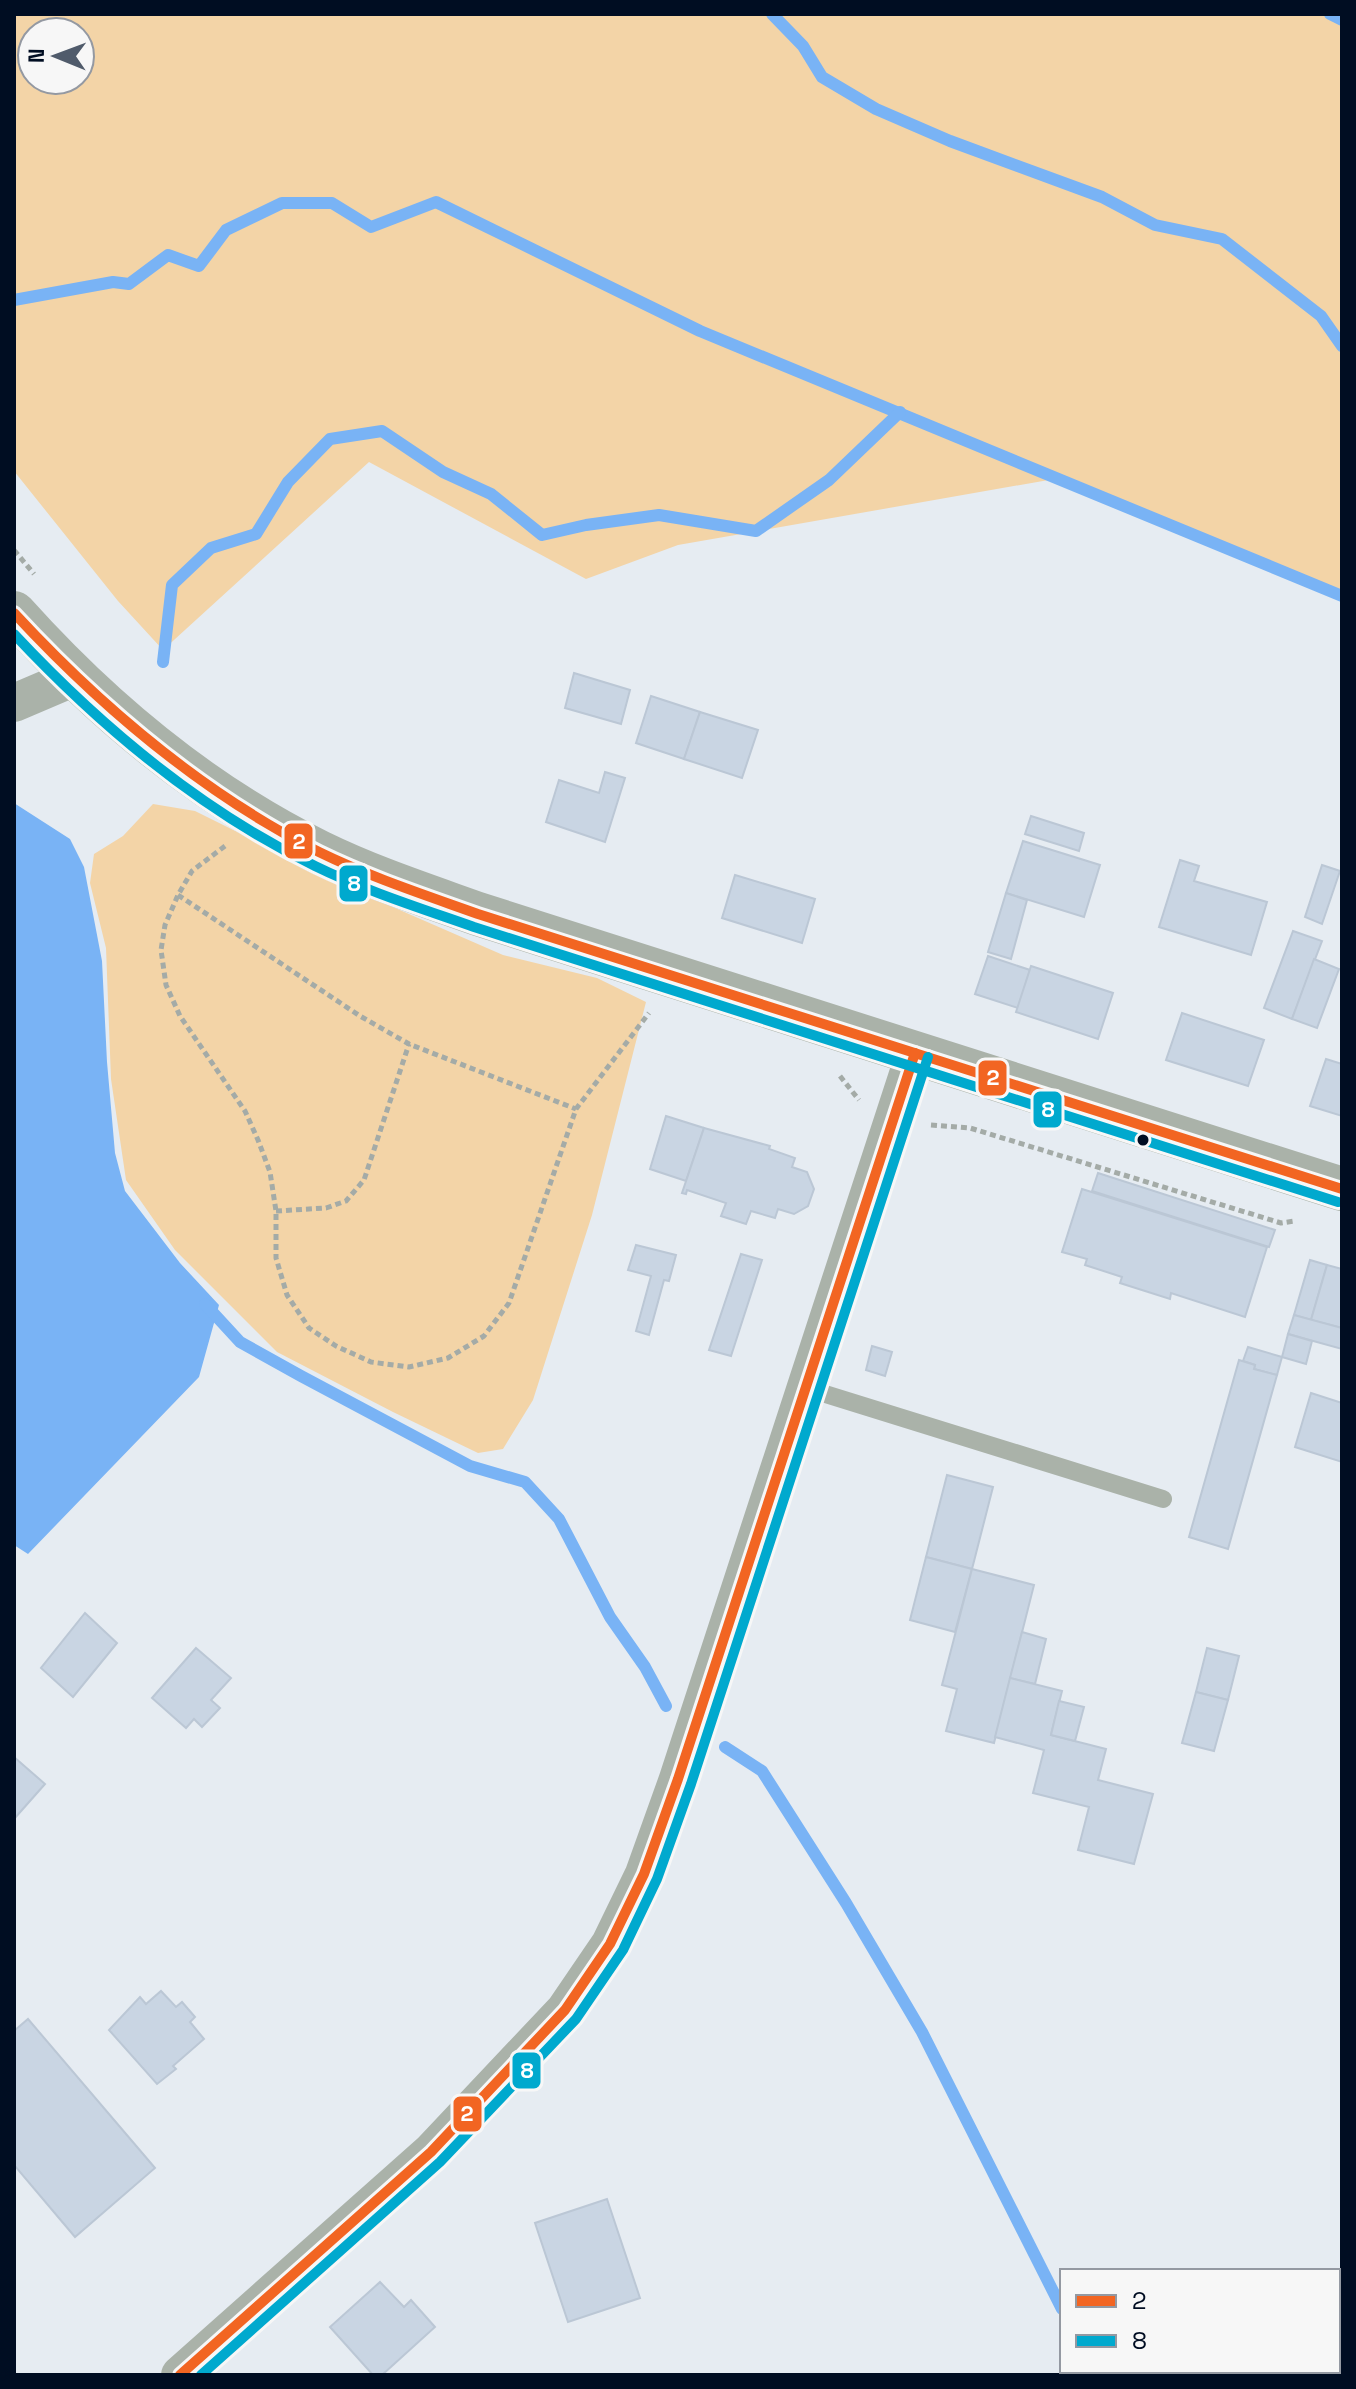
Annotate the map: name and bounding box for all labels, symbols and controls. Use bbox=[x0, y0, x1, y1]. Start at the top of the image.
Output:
north arrow bbox=[16, 16, 96, 96]
text: N bbox=[22, 48, 50, 63]
line badge: 2 bbox=[283, 822, 314, 860]
text: 2 bbox=[292, 827, 306, 855]
line badge: 8 bbox=[338, 864, 369, 903]
text: 8 bbox=[347, 869, 361, 897]
line badge: 2 bbox=[977, 1059, 1008, 1097]
text: 2 bbox=[986, 1063, 1000, 1091]
line badge: 8 bbox=[1032, 1090, 1063, 1129]
text: 8 bbox=[1041, 1095, 1055, 1123]
unlabelled marker bbox=[1135, 1132, 1151, 1148]
line badge: 8 bbox=[511, 2051, 542, 2090]
text: 8 bbox=[520, 2056, 534, 2084]
line badge: 2 bbox=[452, 2095, 483, 2133]
text: 2 bbox=[460, 2099, 474, 2127]
legend bbox=[1060, 2269, 1340, 2373]
text: 2 bbox=[1132, 2285, 1146, 2316]
text: 8 bbox=[1132, 2325, 1147, 2356]

